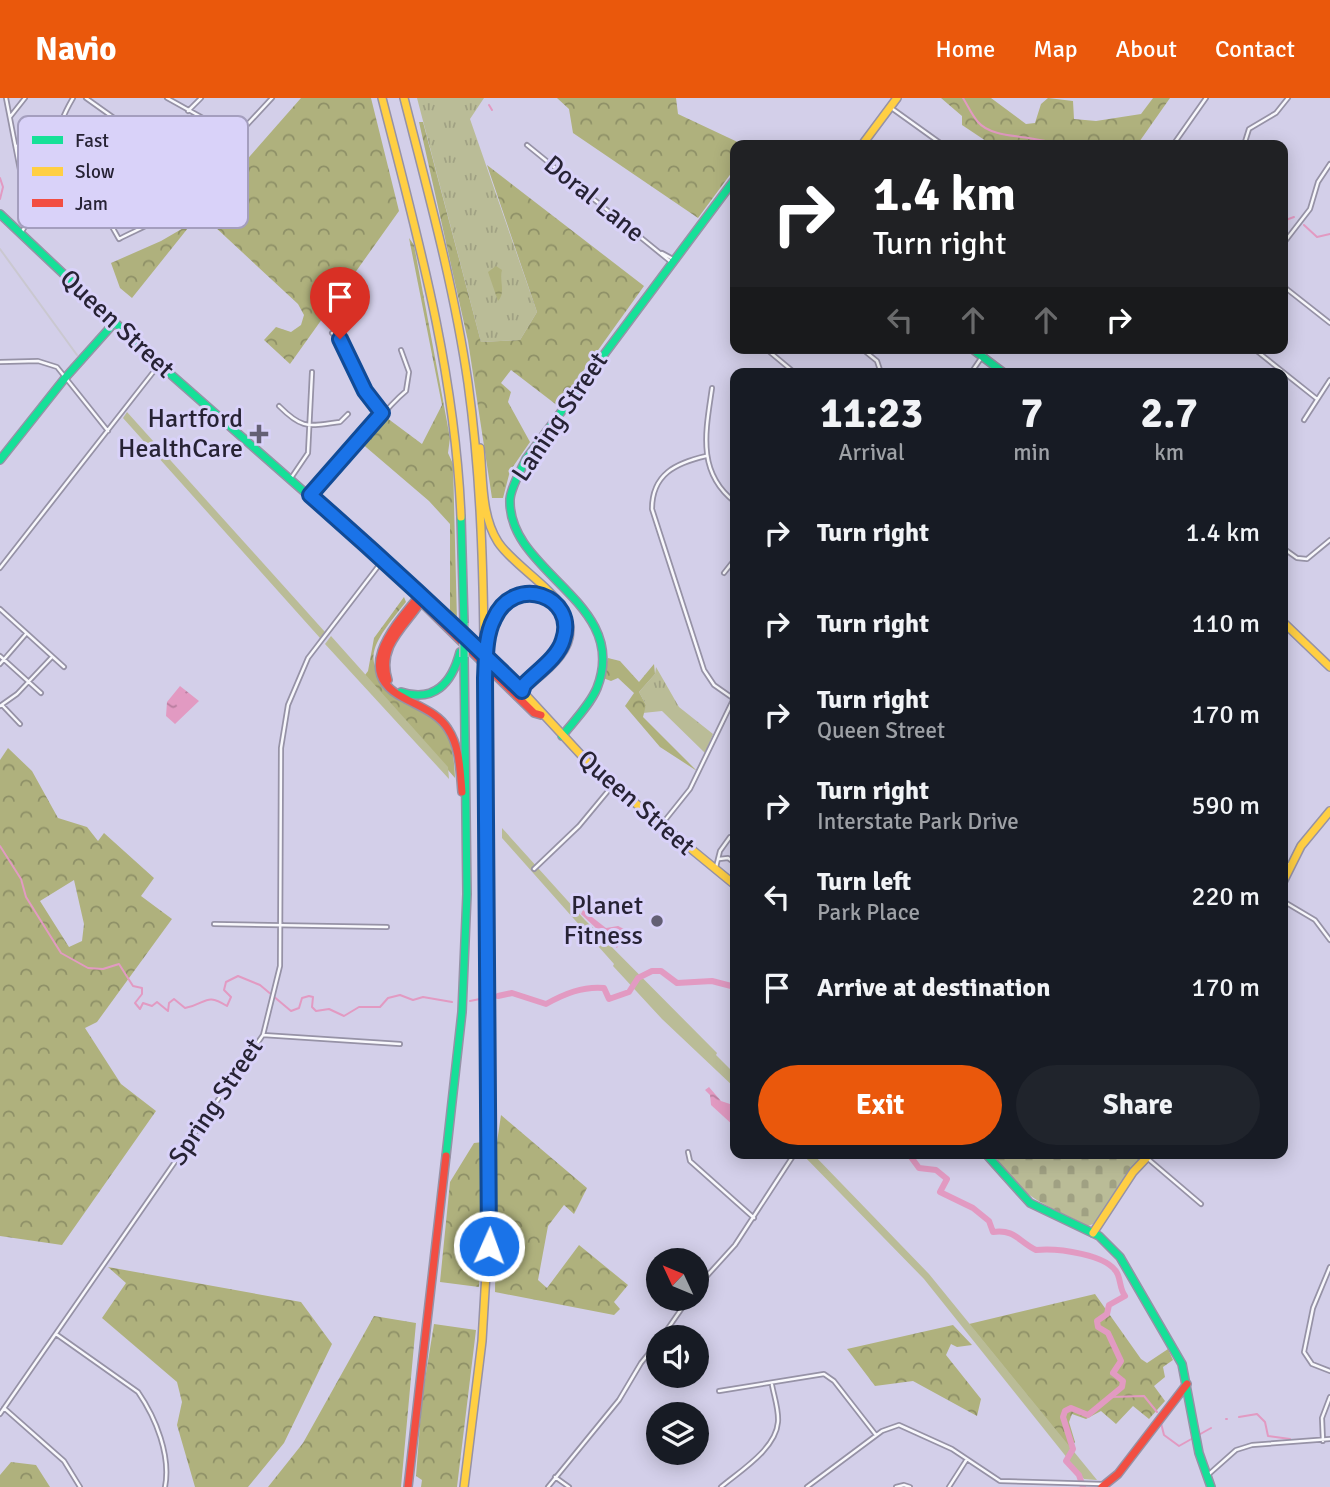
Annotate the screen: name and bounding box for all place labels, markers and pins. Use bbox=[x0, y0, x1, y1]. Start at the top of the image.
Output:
pin bbox=[310, 267, 370, 339]
place label: Hartford HealthCare bbox=[118, 403, 243, 465]
marker: Hartford HealthCare bbox=[249, 424, 269, 444]
place label: Planet Fitness bbox=[563, 890, 643, 952]
marker: Planet Fitness bbox=[649, 913, 665, 929]

